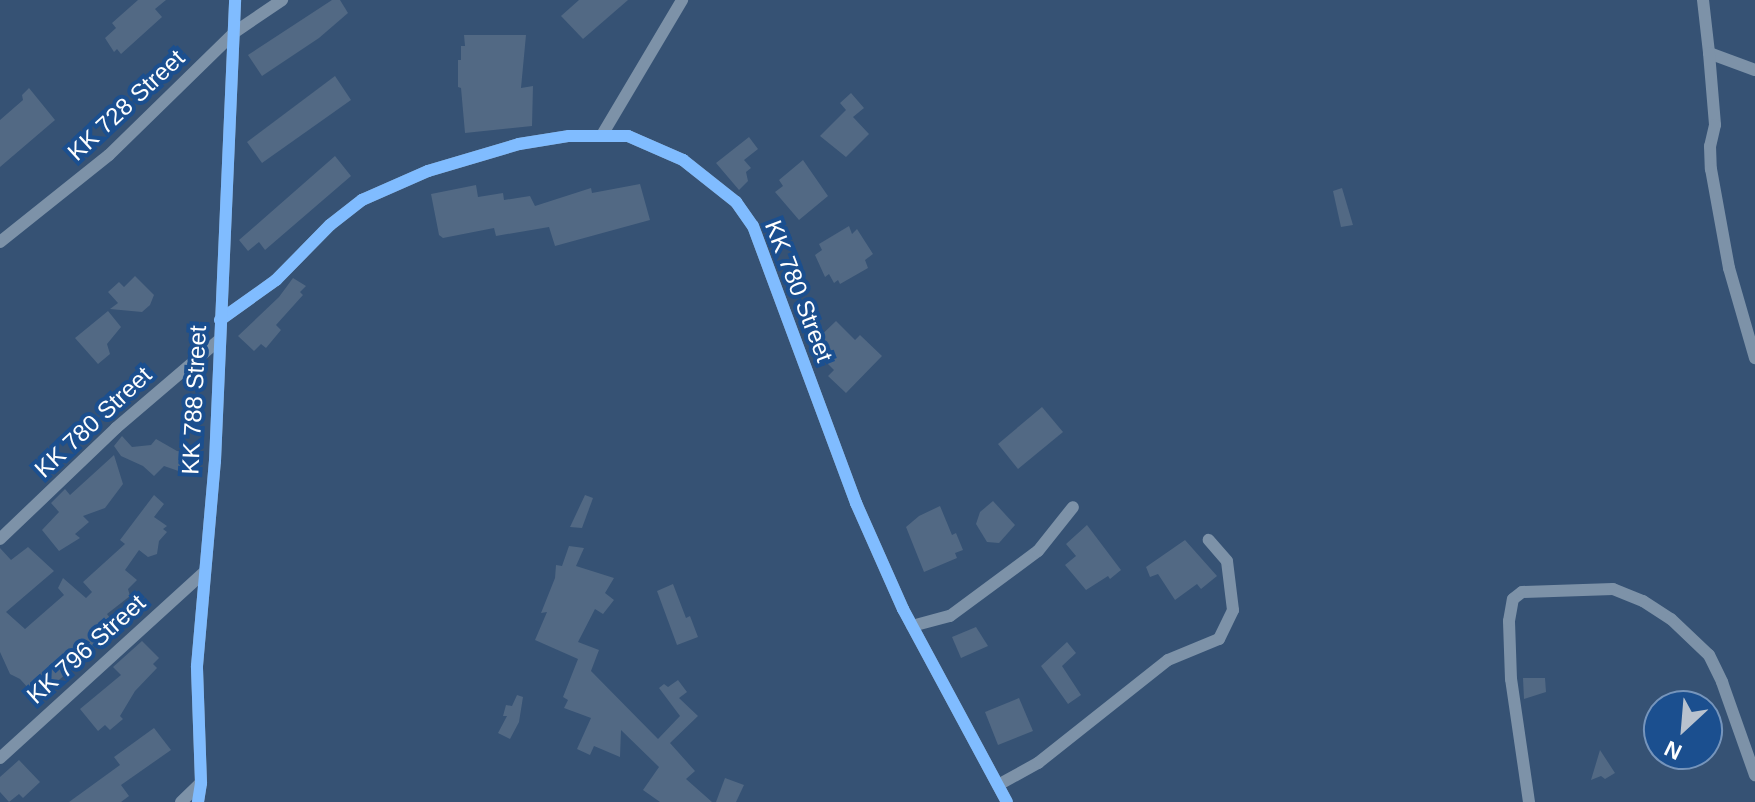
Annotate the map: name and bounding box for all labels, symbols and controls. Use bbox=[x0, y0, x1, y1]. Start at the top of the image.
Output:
street label: KK 728 Street bbox=[62, 44, 190, 166]
street label: KK 780 Street bbox=[759, 216, 839, 366]
street label: KK 788 Street bbox=[176, 325, 212, 475]
street label: KK 780 Street bbox=[29, 361, 157, 483]
street label: KK 796 Street bbox=[21, 588, 151, 710]
north arrow bbox=[1643, 690, 1723, 770]
text: N bbox=[1661, 736, 1686, 765]

